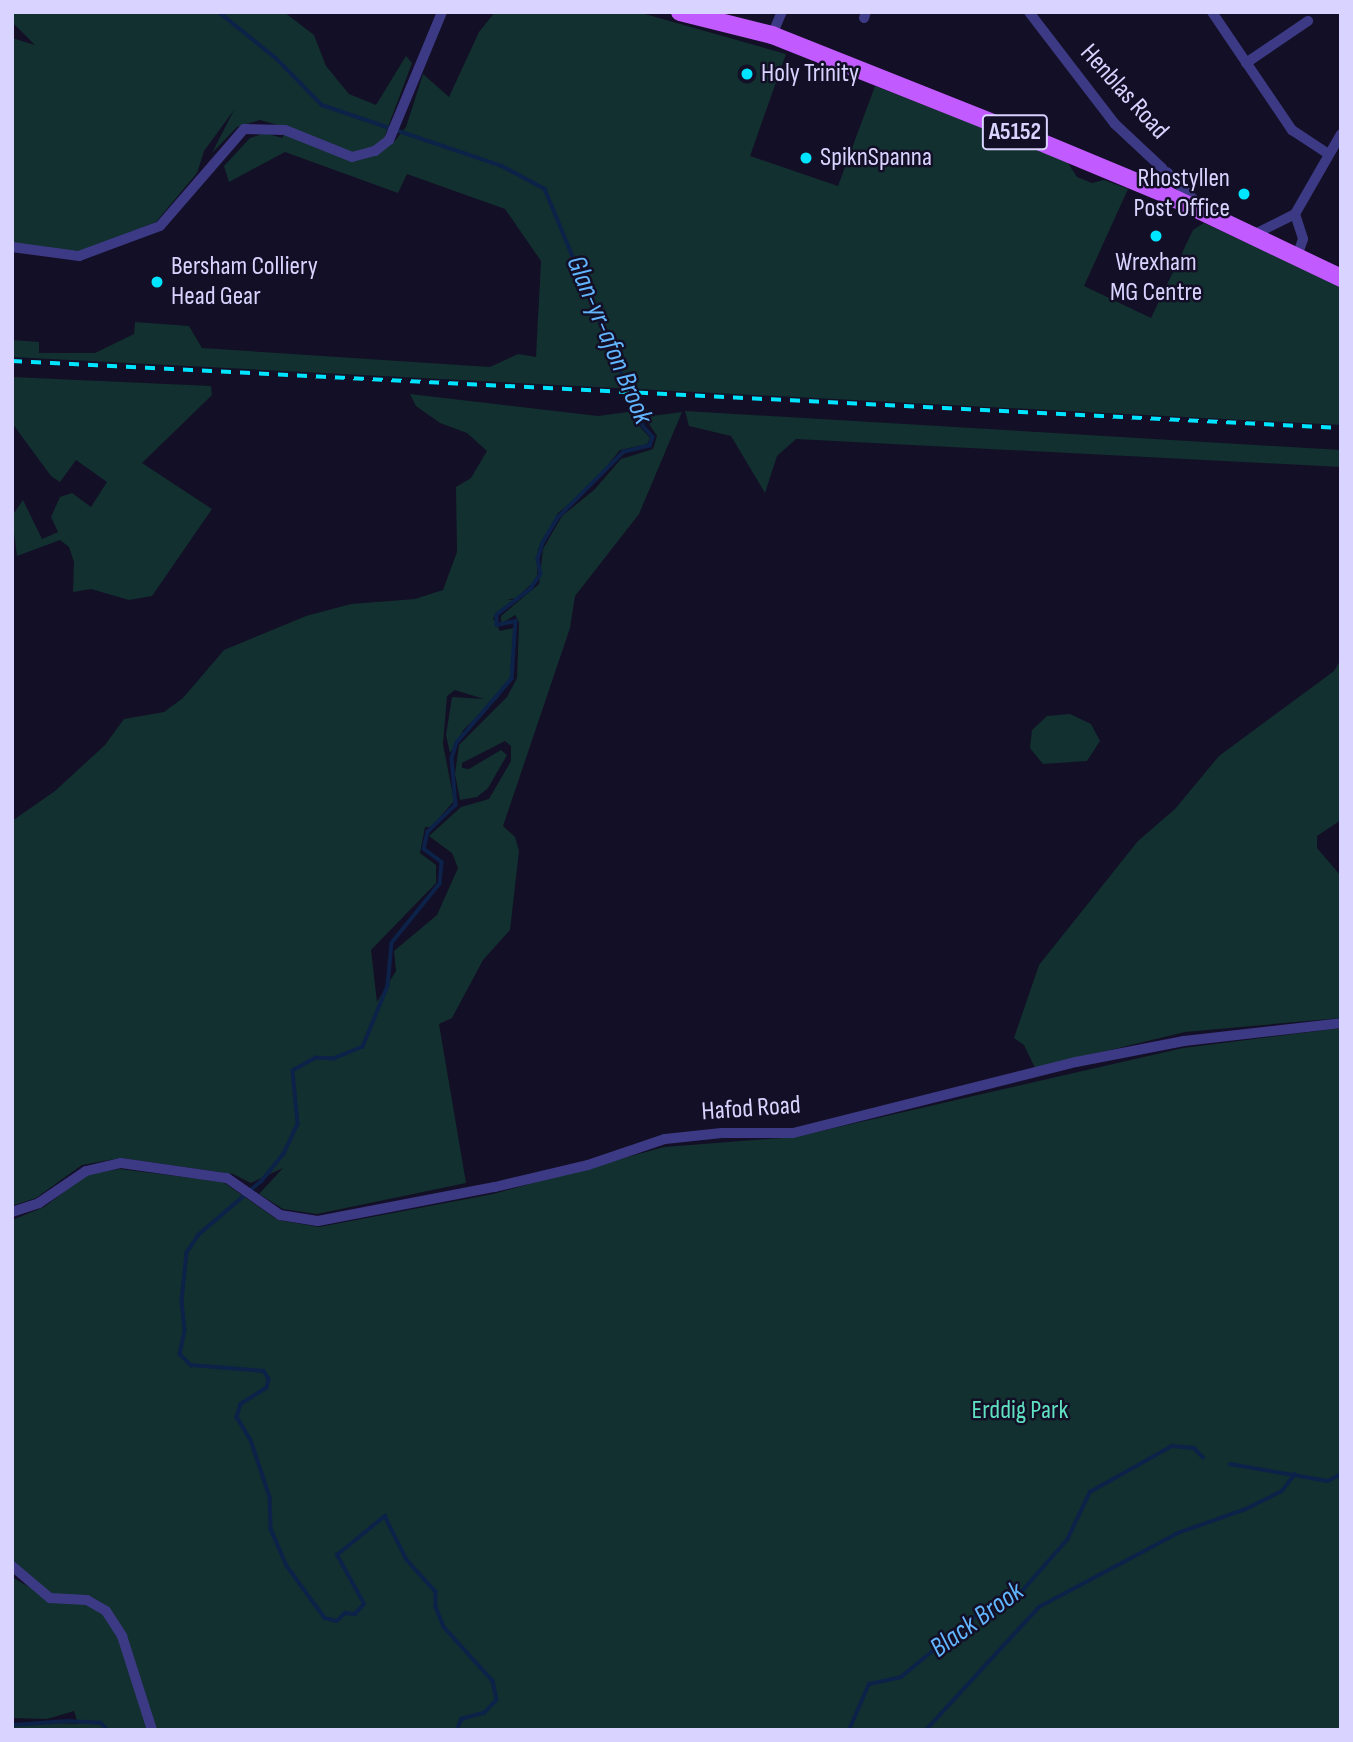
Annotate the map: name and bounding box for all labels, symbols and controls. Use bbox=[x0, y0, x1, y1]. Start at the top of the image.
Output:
street label: Henblas Road bbox=[1073, 38, 1175, 146]
place label: Holy Trinity bbox=[761, 58, 859, 90]
marker: Holy Trinity bbox=[739, 66, 755, 82]
road number: A5152 bbox=[982, 112, 1048, 152]
place label: SpiknSpanna bbox=[820, 142, 932, 174]
marker: SpiknSpanna bbox=[798, 150, 814, 166]
place label: Rhostyllen Post Office bbox=[1134, 163, 1230, 224]
marker: Rhostyllen Post Office bbox=[1236, 186, 1252, 202]
marker: Wrexham MG Centre bbox=[1148, 228, 1164, 244]
place label: Wrexham MG Centre bbox=[1110, 247, 1202, 308]
place label: Bersham Colliery Head Gear bbox=[171, 251, 318, 312]
water label: Glan-yr-afon Brook bbox=[559, 251, 659, 429]
marker: Bersham Colliery Head Gear bbox=[149, 274, 165, 290]
street label: Hafod Road bbox=[700, 1090, 802, 1128]
park label: Erddig Park bbox=[972, 1395, 1068, 1427]
water label: Black Brook bbox=[924, 1575, 1030, 1665]

